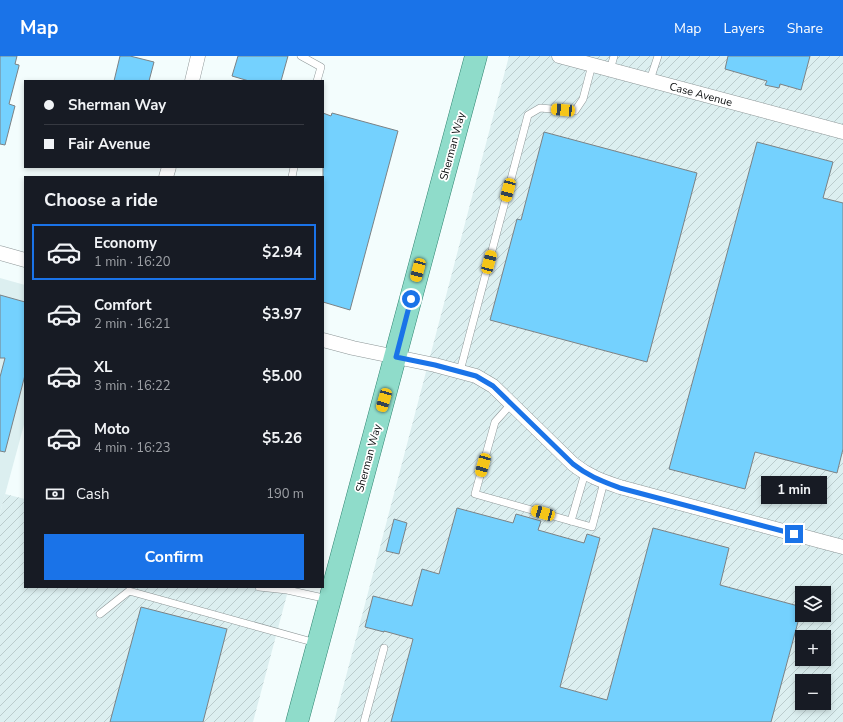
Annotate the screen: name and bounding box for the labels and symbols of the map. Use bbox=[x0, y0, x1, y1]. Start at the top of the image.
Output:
street label: Case Avenue bbox=[668, 79, 734, 110]
car bbox=[551, 103, 575, 117]
street label: Sherman Way bbox=[436, 110, 469, 182]
car bbox=[499, 177, 517, 203]
car bbox=[480, 249, 498, 275]
car bbox=[409, 257, 427, 283]
route start bbox=[402, 290, 420, 308]
car bbox=[375, 387, 393, 413]
street label: Sherman Way bbox=[352, 422, 385, 494]
car bbox=[474, 452, 492, 478]
callout: 1 min bbox=[761, 476, 827, 504]
car bbox=[530, 504, 556, 522]
route end bbox=[785, 525, 803, 543]

